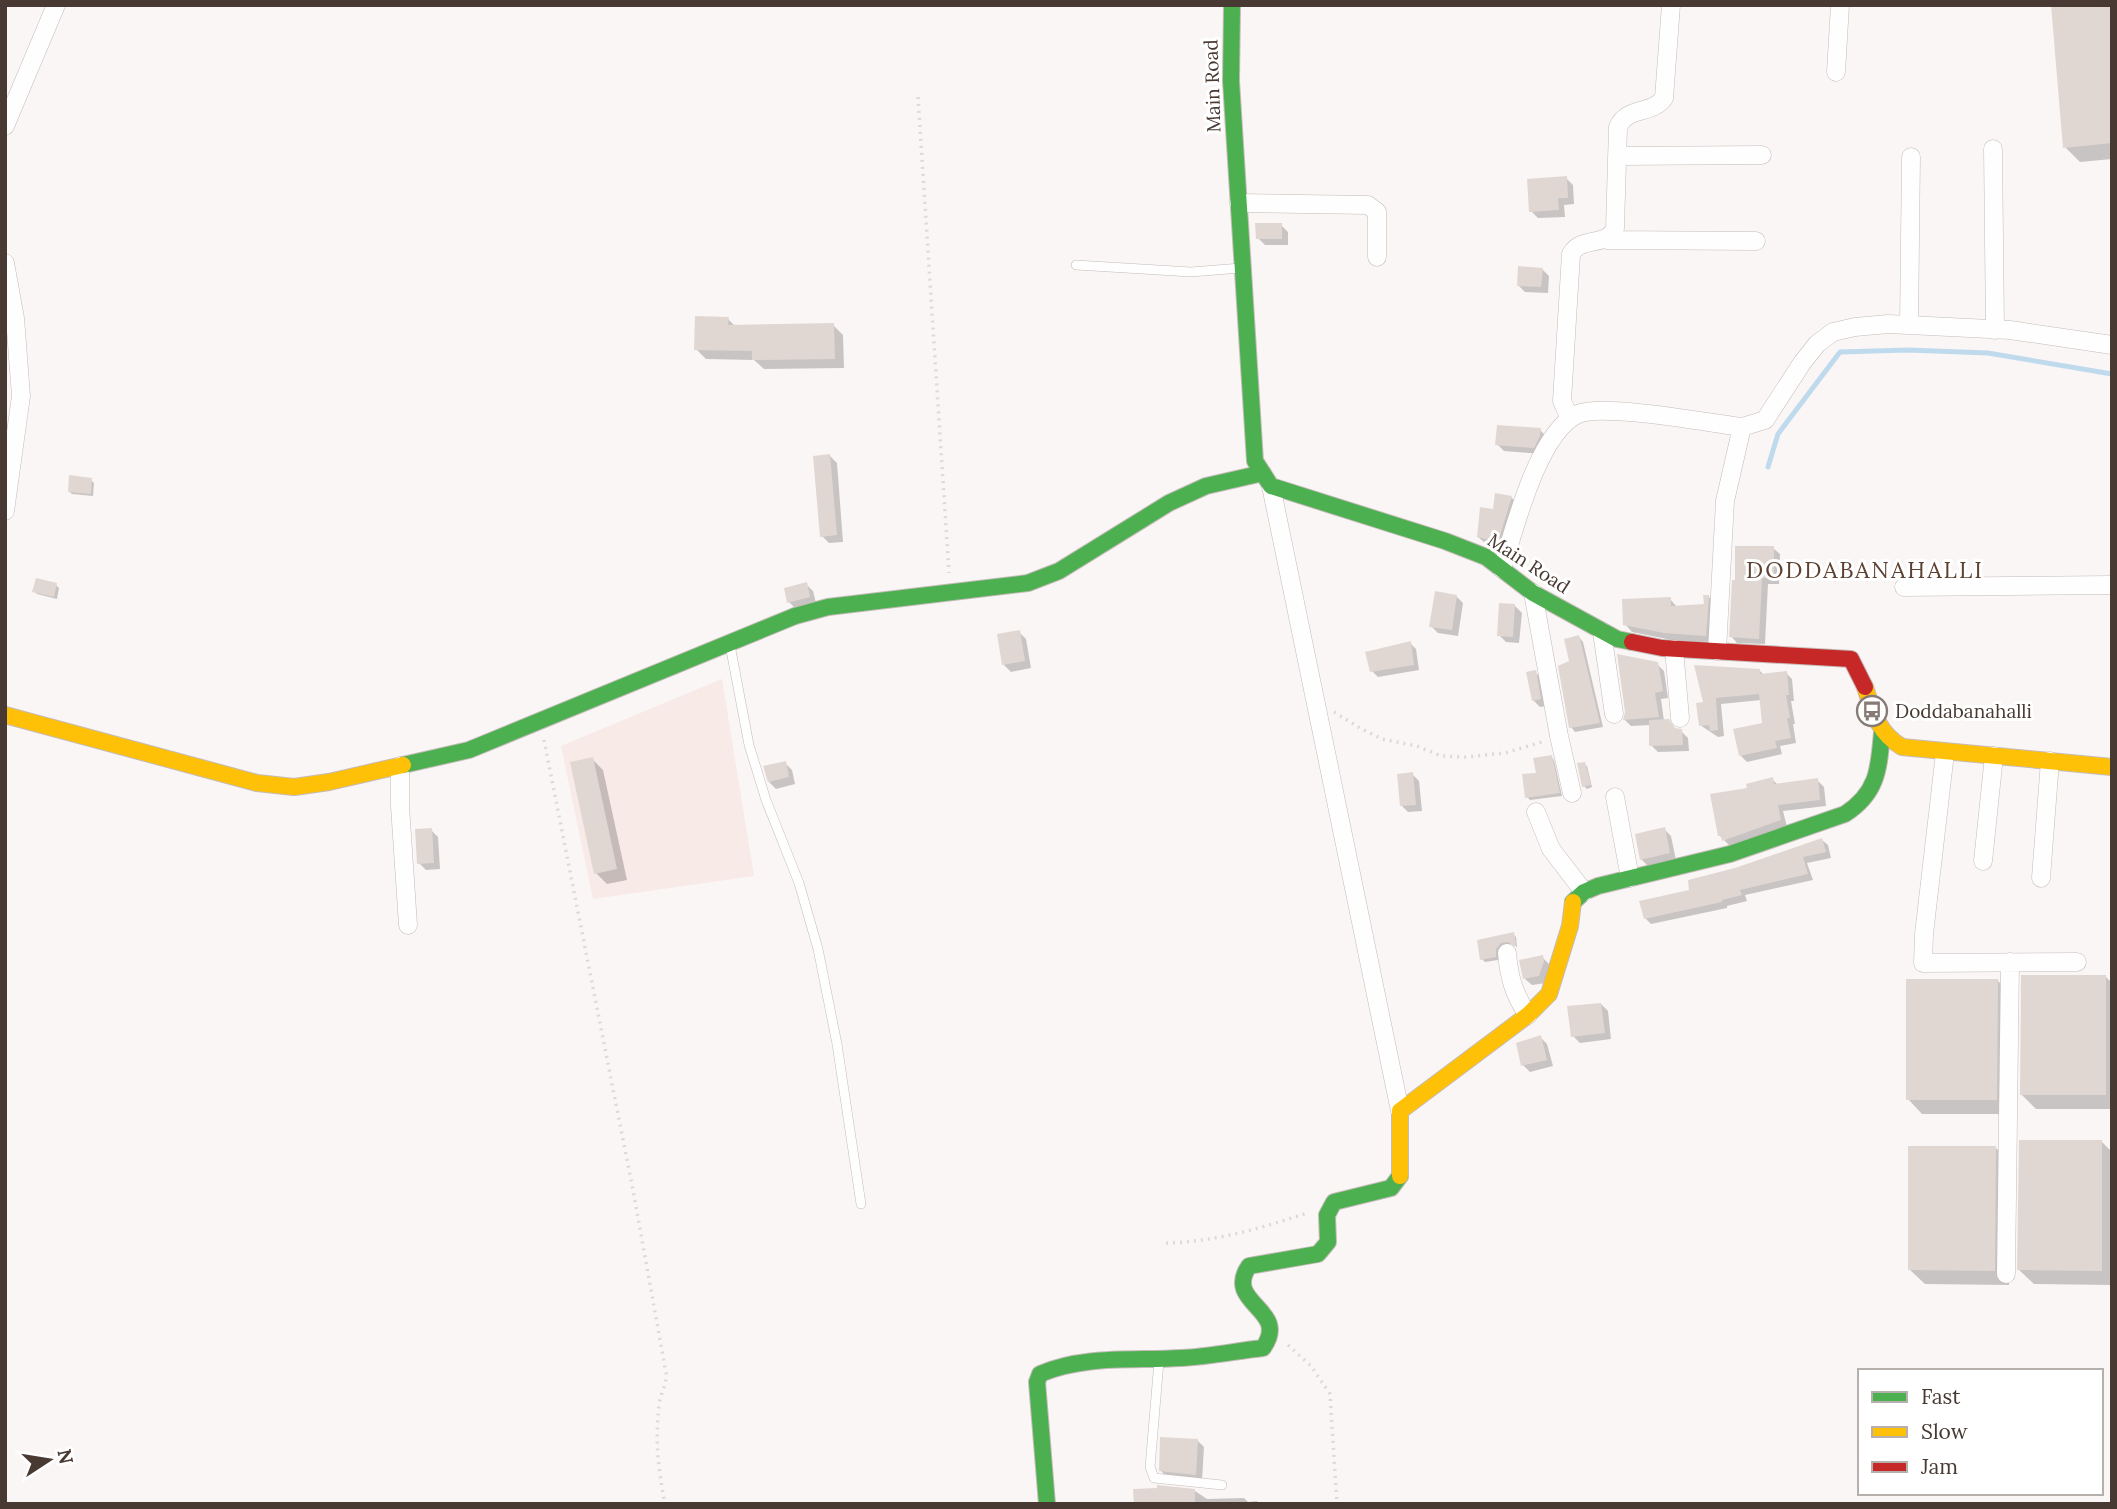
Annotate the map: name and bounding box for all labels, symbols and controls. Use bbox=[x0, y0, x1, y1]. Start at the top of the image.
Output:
street label: Main Road bbox=[1198, 39, 1226, 133]
street label: Main Road bbox=[1483, 528, 1575, 598]
district label: DODDABANAHALLI bbox=[1746, 555, 1984, 584]
bus stop icon: Doddabanahalli bbox=[1855, 694, 1889, 728]
place label: Doddabanahalli bbox=[1895, 699, 2032, 723]
legend bbox=[1858, 1369, 2103, 1495]
text: Fast bbox=[1921, 1383, 1961, 1410]
text: Slow bbox=[1921, 1418, 1968, 1445]
north arrow bbox=[14, 1425, 84, 1495]
text: N bbox=[52, 1447, 79, 1466]
text: Jam bbox=[1920, 1453, 1958, 1480]

